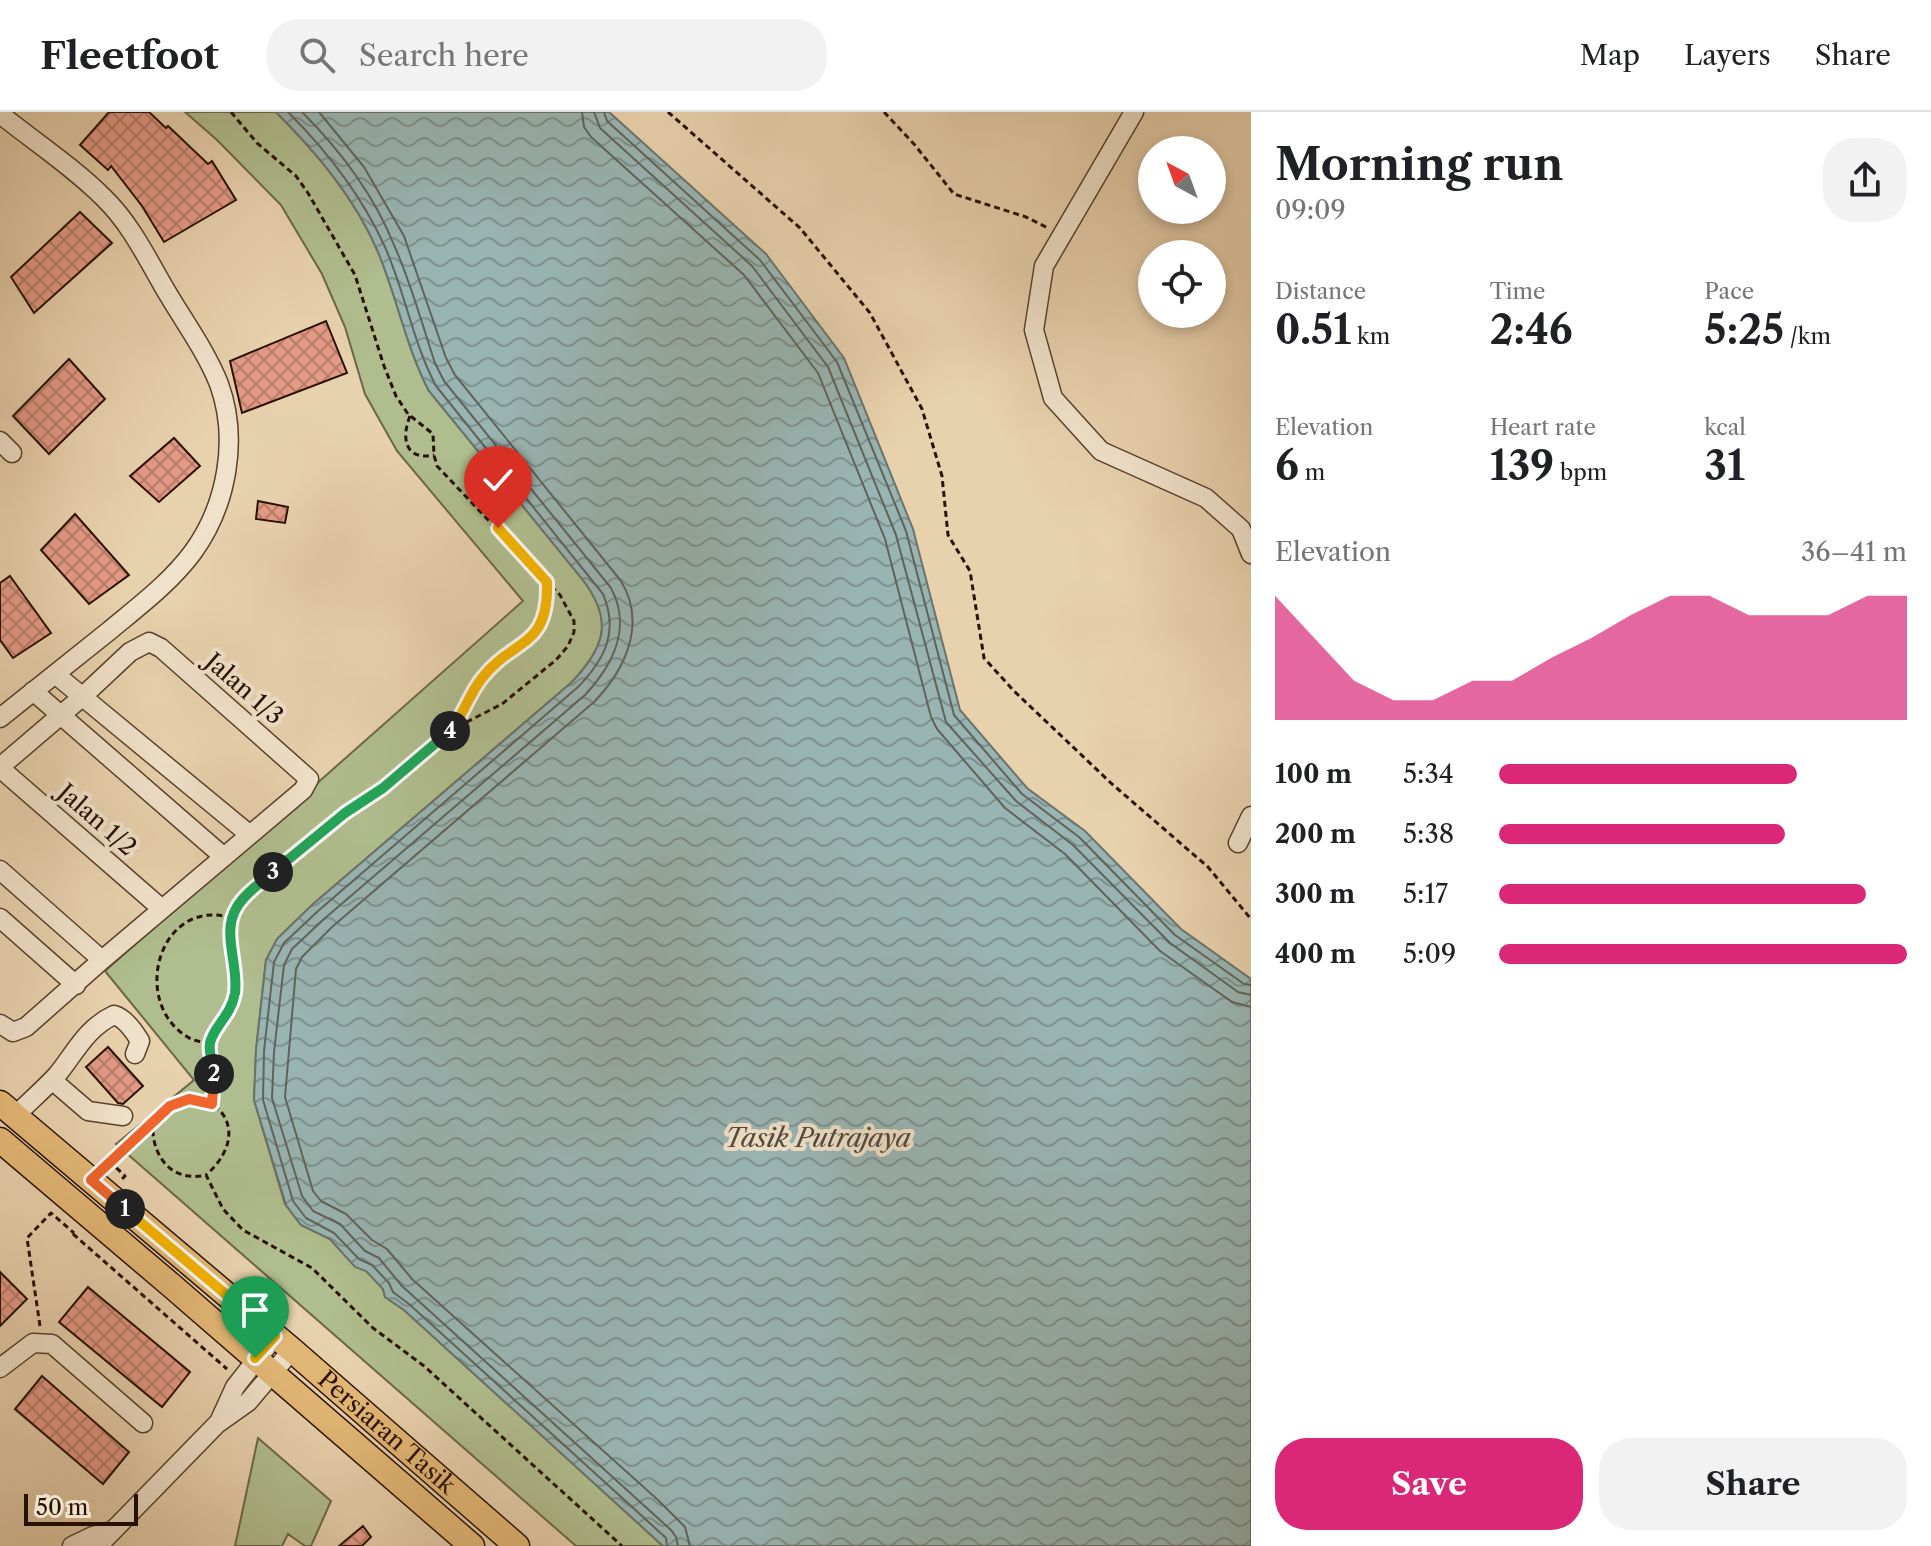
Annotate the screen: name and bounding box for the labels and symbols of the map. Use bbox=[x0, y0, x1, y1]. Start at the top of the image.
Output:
north arrow bbox=[1138, 136, 1226, 224]
pin bbox=[464, 446, 532, 528]
street label: Jalan 1/3 bbox=[196, 644, 289, 730]
pin: 4 bbox=[430, 711, 470, 751]
street label: Jalan 1/2 bbox=[49, 775, 143, 862]
pin: 3 bbox=[253, 852, 293, 892]
pin: 2 bbox=[194, 1054, 234, 1094]
water label: Tasik Putrajaya bbox=[725, 1122, 912, 1154]
pin: 1 bbox=[105, 1189, 145, 1229]
pin bbox=[221, 1276, 289, 1358]
street label: Persiaran Tasik bbox=[312, 1364, 462, 1500]
scale bar bbox=[24, 1490, 138, 1526]

